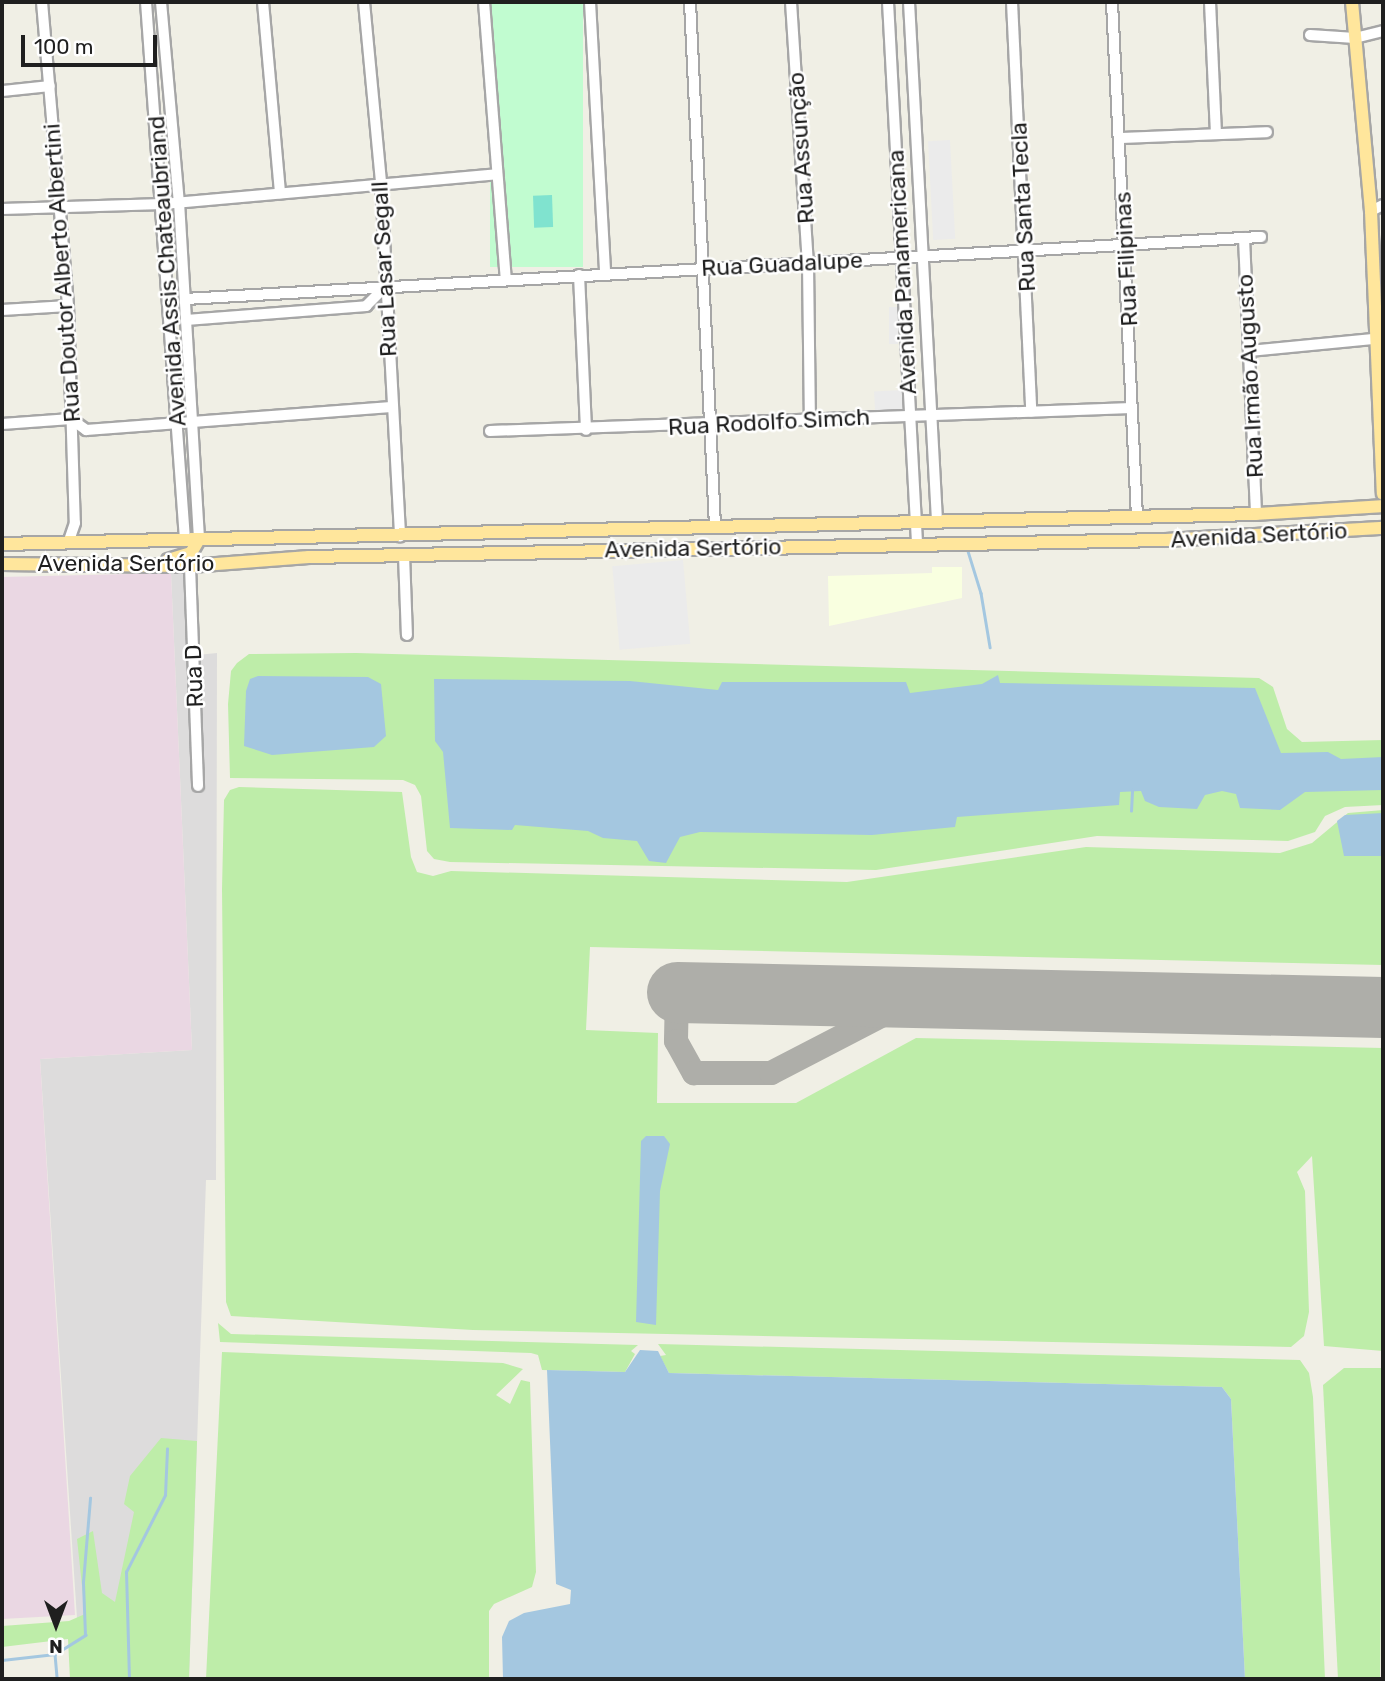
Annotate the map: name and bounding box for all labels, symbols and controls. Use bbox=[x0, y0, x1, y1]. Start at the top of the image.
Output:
scale bar bbox=[24, 21, 161, 65]
text: 100 m bbox=[34, 34, 93, 59]
street label: Rua Assunção bbox=[782, 71, 820, 225]
street label: Avenida Assis Chateaubriand bbox=[142, 114, 192, 428]
street label: Rua Santa Tecla bbox=[1005, 121, 1041, 293]
street label: Rua Doutor Alberto Albertini bbox=[38, 122, 86, 424]
street label: Avenida Panamericana bbox=[882, 149, 922, 395]
street label: Rua Lasar Segall bbox=[366, 180, 402, 358]
street label: Rua Filipinas bbox=[1109, 191, 1143, 327]
street label: Rua Guadalupe bbox=[700, 246, 864, 282]
street label: Rua Irmão Augusto bbox=[1231, 273, 1269, 479]
street label: Rua Rodolfo Simch bbox=[667, 403, 871, 441]
street label: Avenida Sertório bbox=[1170, 517, 1348, 553]
street label: Avenida Sertório bbox=[604, 533, 782, 563]
street label: Avenida Sertório bbox=[37, 549, 215, 577]
street label: Rua D bbox=[179, 644, 209, 708]
north arrow bbox=[21, 1590, 91, 1660]
text: N bbox=[49, 1635, 63, 1658]

